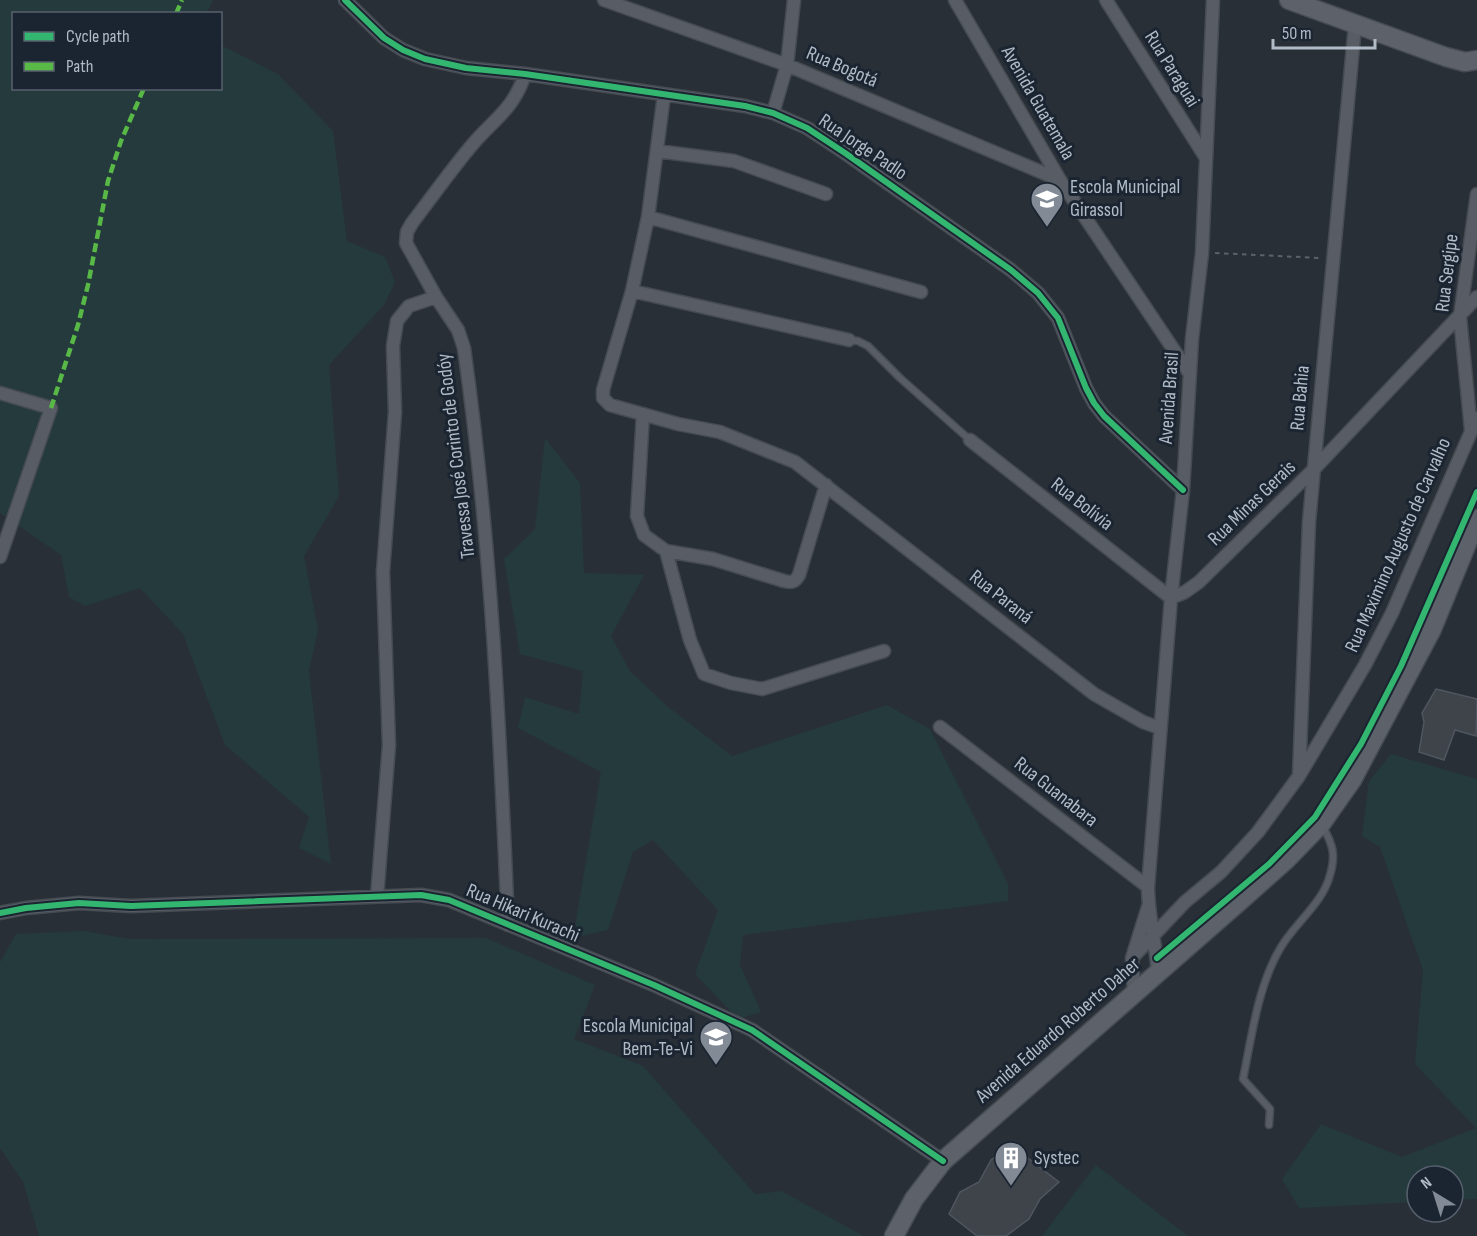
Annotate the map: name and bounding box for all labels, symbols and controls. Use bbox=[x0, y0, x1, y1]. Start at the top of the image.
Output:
legend bbox=[12, 12, 222, 90]
scale bar bbox=[1273, 12, 1375, 50]
text: 50 m bbox=[1282, 23, 1312, 44]
text: Cycle path bbox=[66, 26, 130, 47]
street label: Rua Paraguai bbox=[1139, 26, 1205, 112]
street label: Rua Bogotá bbox=[803, 41, 881, 93]
street label: Avenida Guatemala bbox=[995, 41, 1080, 164]
text: Path bbox=[66, 56, 94, 77]
street label: Rua Jorge Padlo bbox=[814, 109, 912, 185]
place label: Escola Municipal Girassol bbox=[1070, 175, 1180, 222]
school or university icon: Escola Municipal Girassol bbox=[1029, 181, 1065, 228]
street label: Rua Sergipe bbox=[1430, 233, 1464, 313]
street label: Avenida Brasil bbox=[1154, 351, 1184, 446]
street label: Travessa José Corinto de Godóy bbox=[431, 352, 480, 560]
street label: Rua Bahia bbox=[1285, 365, 1315, 431]
street label: Rua Maximino Augusto de Carvalho bbox=[1340, 434, 1456, 656]
street label: Rua Minas Gerais bbox=[1203, 455, 1301, 551]
street label: Rua Bolívia bbox=[1046, 472, 1118, 536]
street label: Rua Paraná bbox=[965, 565, 1037, 629]
street label: Rua Guanabara bbox=[1009, 752, 1103, 832]
street label: Rua Hikari Kurachi bbox=[463, 878, 583, 948]
street label: Avenida Eduardo Roberto Daher bbox=[970, 952, 1145, 1109]
place label: Escola Municipal Bem-Te-Vi bbox=[583, 1014, 693, 1061]
school or university icon: Escola Municipal Bem-Te-Vi bbox=[698, 1019, 734, 1066]
building icon: Systec bbox=[993, 1140, 1029, 1187]
place label: Systec bbox=[1034, 1146, 1079, 1170]
north arrow bbox=[1405, 1164, 1465, 1224]
text: N bbox=[1417, 1173, 1436, 1193]

